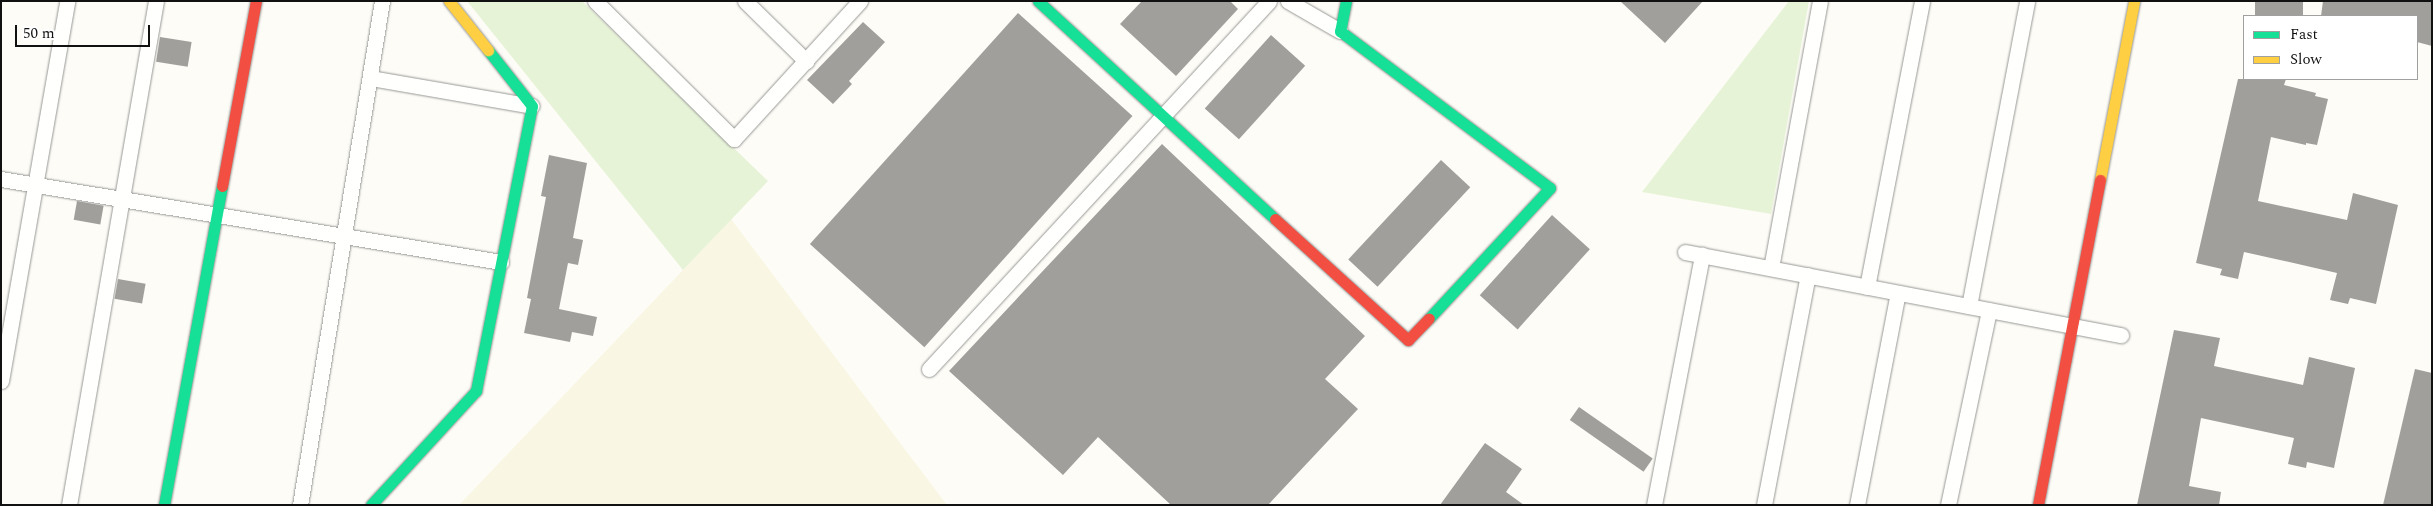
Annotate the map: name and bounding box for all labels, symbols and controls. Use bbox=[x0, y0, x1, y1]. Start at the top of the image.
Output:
scale bar bbox=[18, 15, 152, 47]
legend bbox=[2243, 15, 2418, 80]
text: 50 m bbox=[23, 22, 55, 45]
text: Fast bbox=[2290, 23, 2318, 46]
text: Slow bbox=[2290, 48, 2322, 71]

